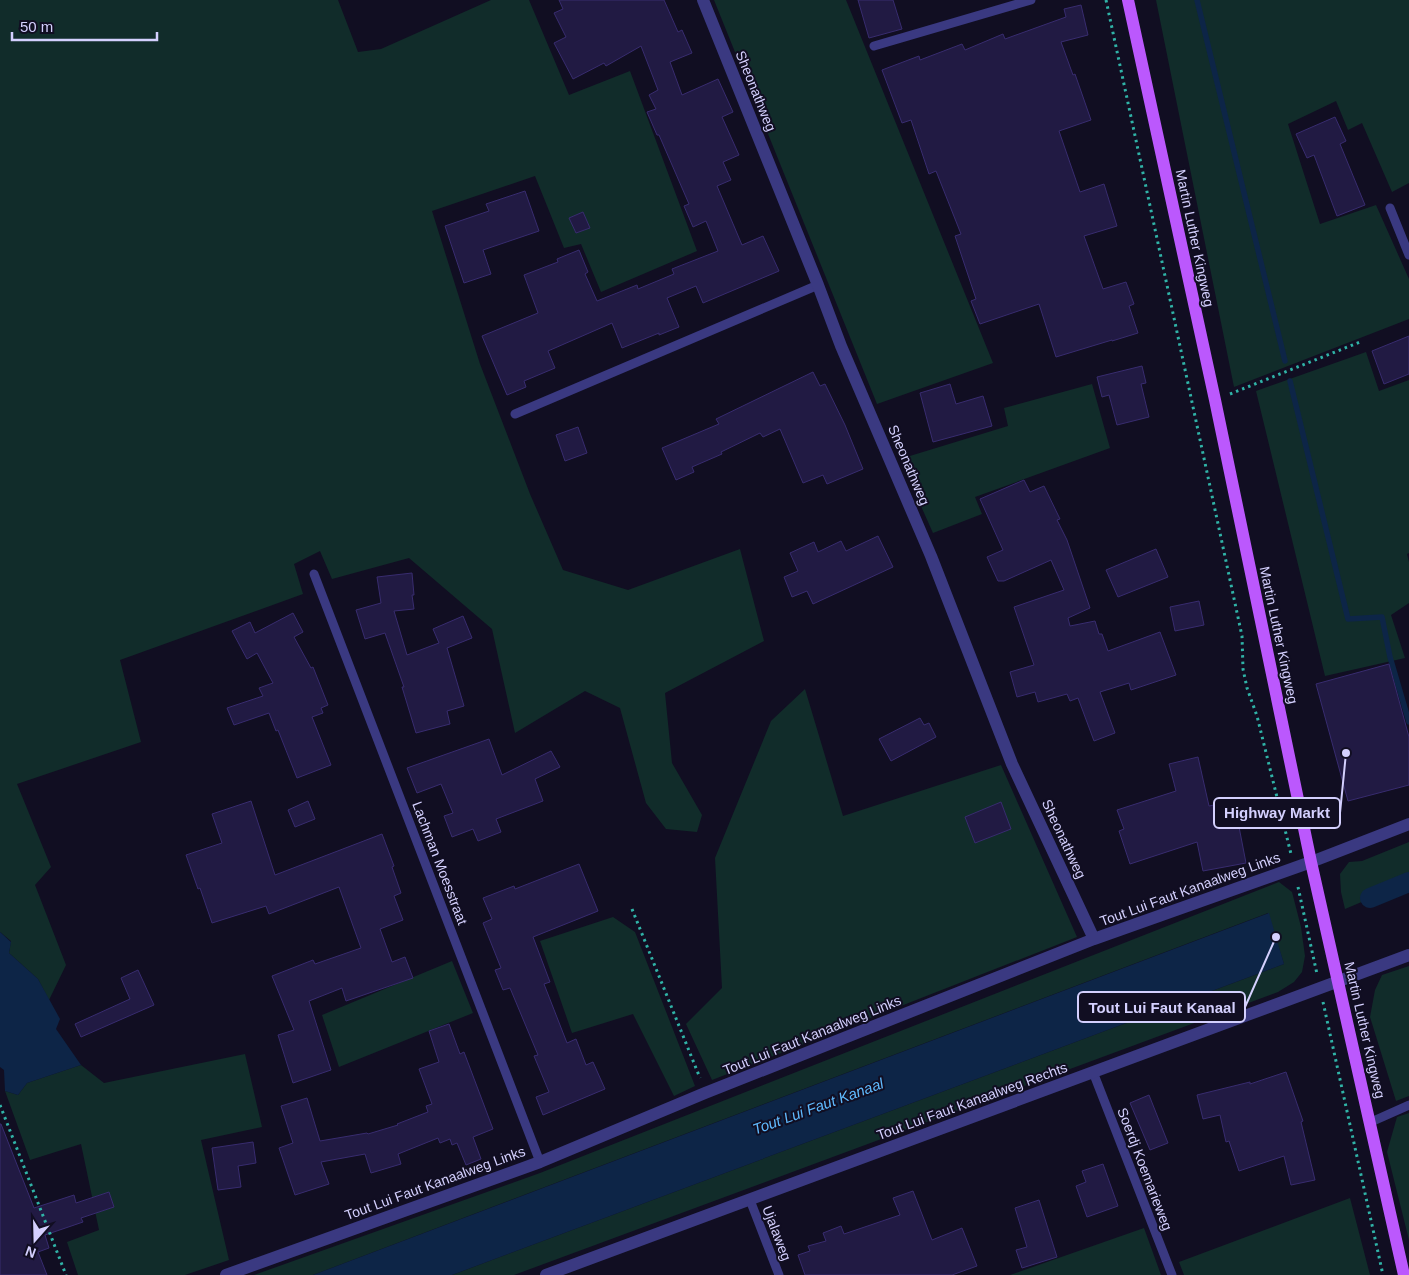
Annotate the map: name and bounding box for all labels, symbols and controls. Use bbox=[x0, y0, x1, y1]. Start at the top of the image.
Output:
scale bar bbox=[12, 10, 158, 42]
text: 50 m bbox=[20, 18, 53, 35]
street label: Sheonathweg bbox=[733, 48, 779, 134]
street label: Martin Luther Kingweg bbox=[1173, 168, 1217, 308]
street label: Sheonathweg bbox=[885, 422, 933, 508]
street label: Martin Luther Kingweg bbox=[1257, 565, 1301, 705]
street label: Sheonathweg bbox=[1039, 797, 1089, 881]
callout: Highway Markt bbox=[1214, 798, 1340, 828]
street label: Lachman Moesstraat bbox=[409, 799, 471, 927]
text: Highway Markt bbox=[1224, 804, 1330, 821]
street label: Tout Lui Faut Kanaalweg Links bbox=[1098, 849, 1282, 929]
street label: Martin Luther Kingweg bbox=[1341, 960, 1389, 1100]
street label: Tout Lui Faut Kanaalweg Links bbox=[721, 992, 903, 1078]
callout: Tout Lui Faut Kanaal bbox=[1078, 992, 1245, 1022]
text: Tout Lui Faut Kanaal bbox=[1088, 999, 1236, 1016]
street label: Tout Lui Faut Kanaalweg Rechts bbox=[875, 1059, 1069, 1143]
water label: Tout Lui Faut Kanaal bbox=[750, 1074, 886, 1138]
street label: Soerdj Koemarieweg bbox=[1114, 1105, 1176, 1233]
street label: Tout Lui Faut Kanaalweg Links bbox=[343, 1143, 527, 1223]
street label: Ujalaweg bbox=[759, 1203, 795, 1263]
north arrow bbox=[10, 1215, 60, 1265]
text: N bbox=[23, 1243, 38, 1261]

